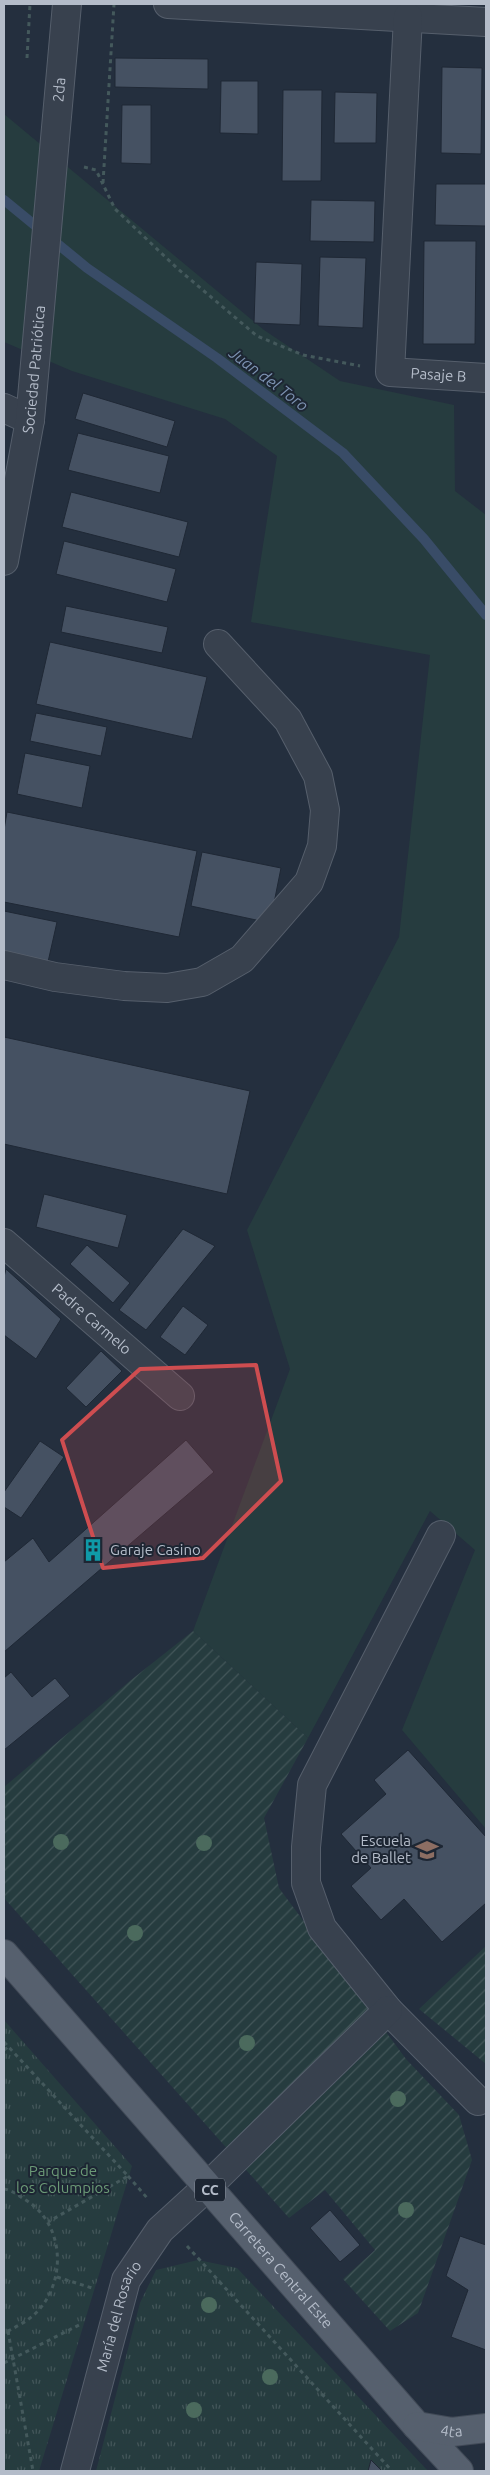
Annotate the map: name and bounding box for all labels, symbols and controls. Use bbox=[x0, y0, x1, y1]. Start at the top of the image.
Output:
street label: 2da bbox=[49, 76, 68, 103]
street label: Sociedad Patriótica bbox=[19, 304, 48, 435]
water label: Juan del Toro bbox=[225, 343, 312, 415]
street label: Pasaje B bbox=[410, 364, 467, 385]
street label: Padre Carmelo bbox=[49, 1280, 135, 1358]
building icon: Garaje Casino bbox=[80, 1537, 106, 1563]
place label: Garaje Casino bbox=[110, 1541, 201, 1558]
place label: Escuela de Ballet bbox=[351, 1832, 411, 1866]
school or university icon: Escuela de Ballet bbox=[414, 1837, 440, 1863]
park label: Parque de los Columpios bbox=[16, 2162, 110, 2196]
road number: CC bbox=[195, 2178, 225, 2202]
street label: Carretera Central Este bbox=[225, 2208, 337, 2332]
street label: María del Rosario bbox=[93, 2257, 145, 2374]
street label: 4ta bbox=[439, 2421, 463, 2440]

